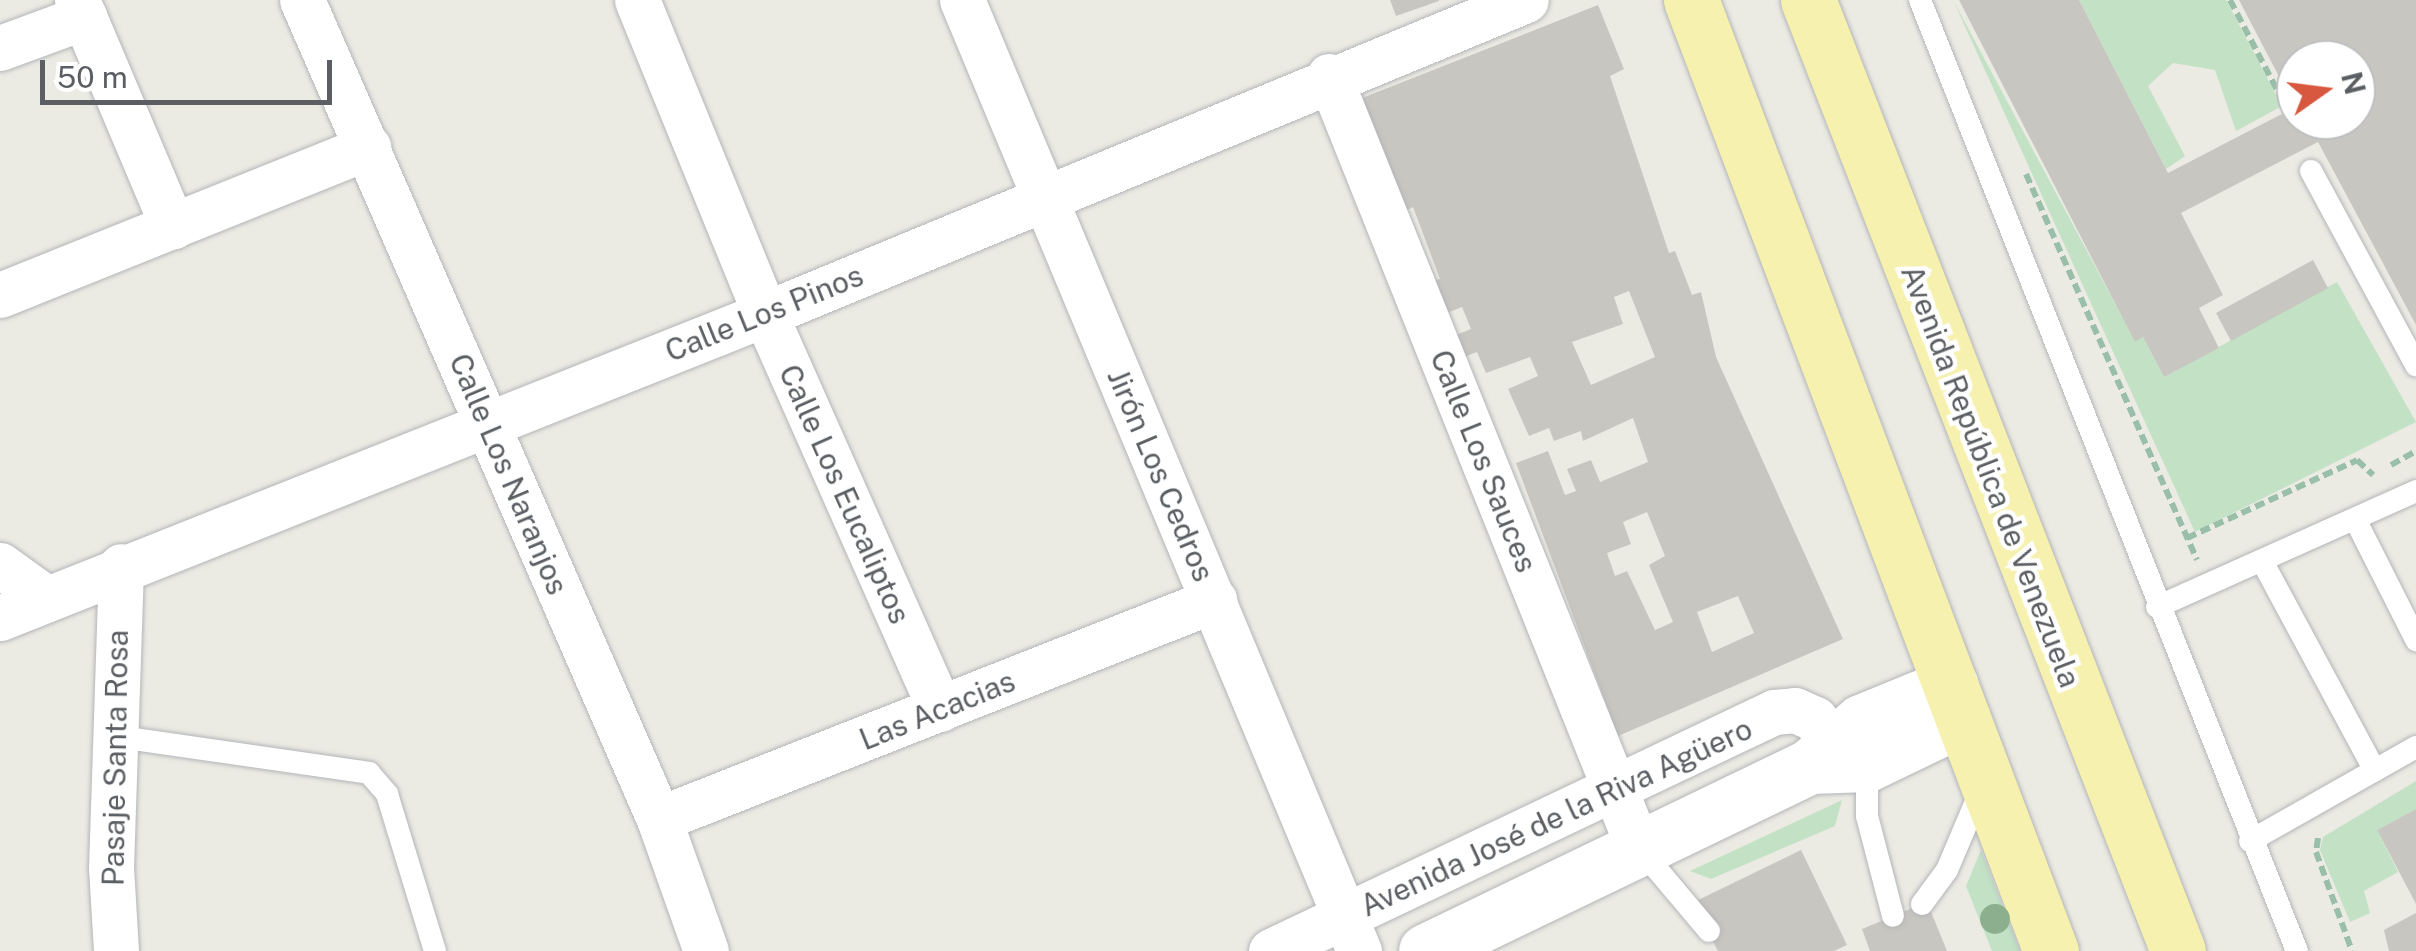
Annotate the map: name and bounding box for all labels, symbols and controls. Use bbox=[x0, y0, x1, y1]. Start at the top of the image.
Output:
scale bar bbox=[45, 40, 338, 102]
north arrow bbox=[2276, 40, 2376, 140]
text: 50 m bbox=[57, 59, 128, 95]
text: N bbox=[2335, 68, 2372, 98]
street label: Calle Los Pinos bbox=[660, 257, 868, 369]
street label: Avenida República de Venezuela bbox=[1893, 259, 2089, 693]
street label: Calle Los Sauces bbox=[1423, 345, 1545, 577]
street label: Calle Los Naranjos bbox=[442, 348, 576, 600]
street label: Calle Los Eucaliptos bbox=[772, 359, 918, 629]
street label: Jirón Los Cedros bbox=[1100, 363, 1222, 587]
street label: Pasaje Santa Rosa bbox=[95, 629, 135, 887]
street label: Las Acacias bbox=[854, 663, 1020, 757]
street label: Avenida José de la Riva Agüero bbox=[1354, 710, 1758, 924]

